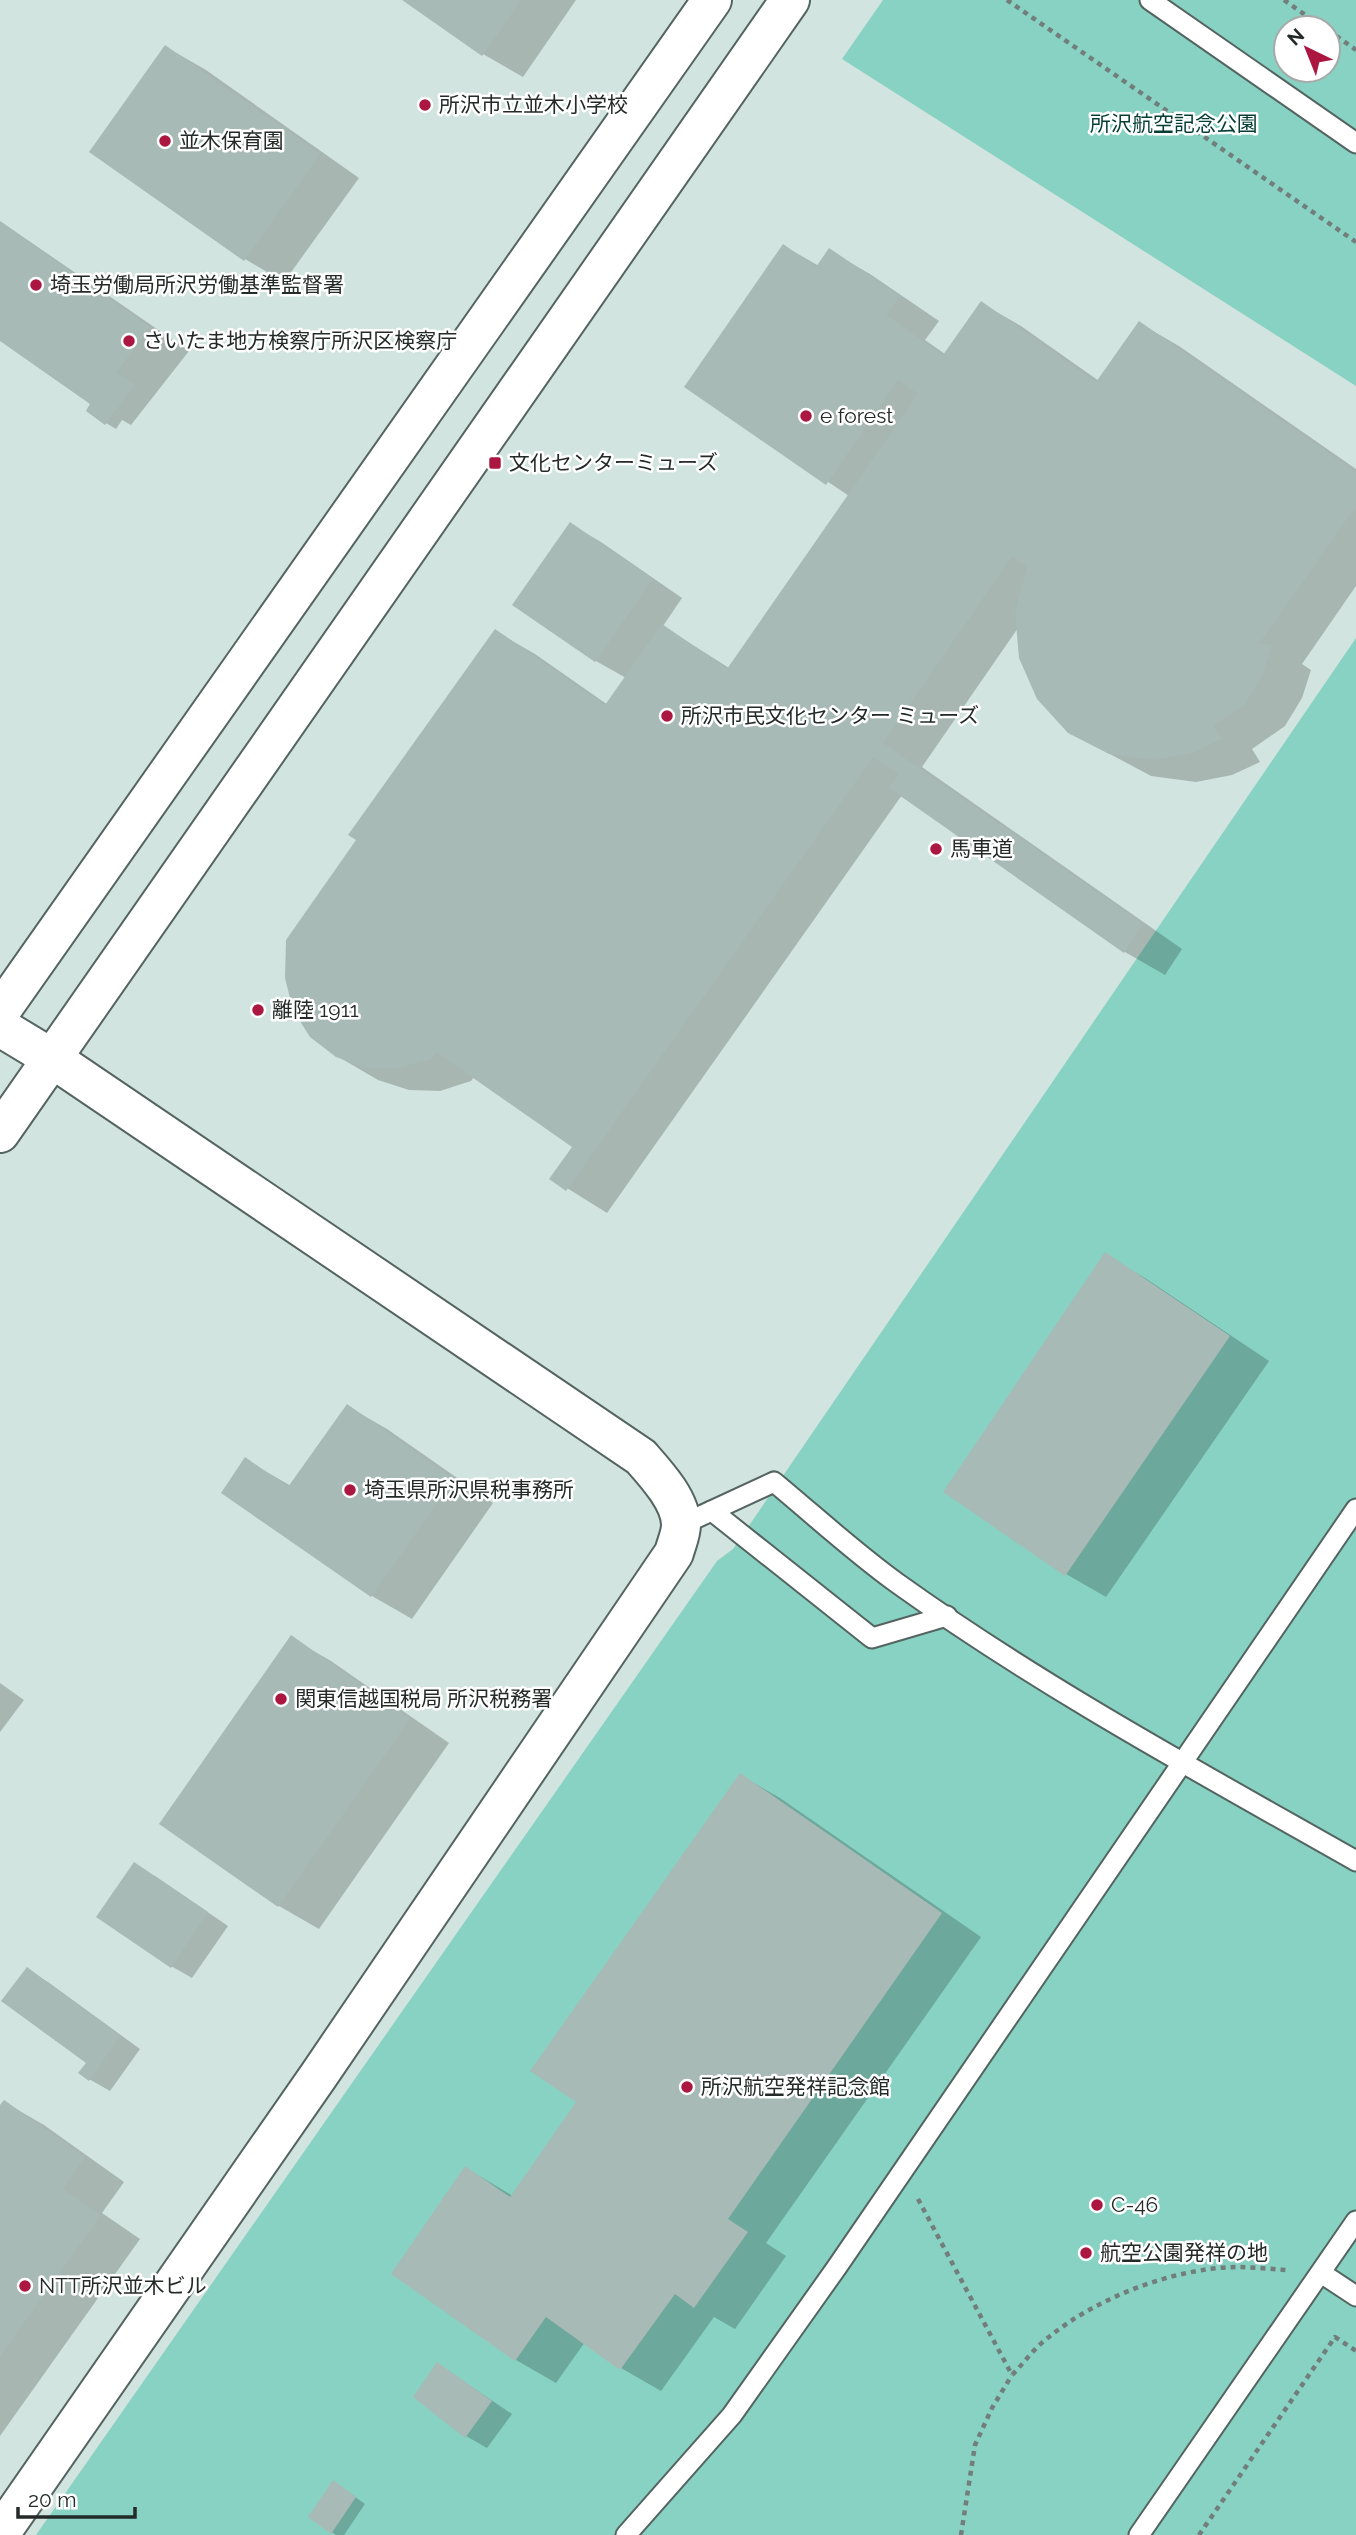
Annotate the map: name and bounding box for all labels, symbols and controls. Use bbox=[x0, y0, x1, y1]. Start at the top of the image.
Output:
north arrow bbox=[1272, 14, 1342, 84]
text: N bbox=[1283, 24, 1308, 50]
place label: 所沢市立並木小学校 bbox=[439, 92, 628, 117]
marker: 所沢市立並木小学校 bbox=[417, 97, 433, 113]
park label: 所沢航空記念公園 bbox=[1090, 111, 1258, 136]
place label: 並木保育園 bbox=[179, 128, 284, 153]
marker: 並木保育園 bbox=[157, 133, 173, 149]
place label: 埼玉労働局所沢労働基準監督署 bbox=[50, 272, 344, 297]
marker: 埼玉労働局所沢労働基準監督署 bbox=[28, 277, 44, 293]
place label: さいたま地方検察庁所沢区検察庁 bbox=[143, 328, 457, 353]
marker: さいたま地方検察庁所沢区検察庁 bbox=[121, 333, 137, 349]
place label: e forest bbox=[820, 403, 893, 428]
marker: e forest bbox=[798, 408, 814, 424]
place label: 文化センターミューズ bbox=[509, 450, 718, 475]
marker: 文化センターミューズ bbox=[487, 455, 503, 471]
place label: 所沢市民文化センター ミューズ bbox=[681, 703, 979, 728]
marker: 所沢市民文化センター ミューズ bbox=[659, 708, 675, 724]
place label: 馬車道 bbox=[950, 836, 1013, 861]
marker: 馬車道 bbox=[928, 841, 944, 857]
place label: 離陸 1911 bbox=[272, 997, 359, 1022]
marker: 離陸 1911 bbox=[250, 1002, 266, 1018]
place label: 埼玉県所沢県税事務所 bbox=[364, 1477, 574, 1502]
marker: 埼玉県所沢県税事務所 bbox=[342, 1482, 358, 1498]
place label: 関東信越国税局 所沢税務署 bbox=[295, 1686, 552, 1711]
marker: 関東信越国税局 所沢税務署 bbox=[273, 1691, 289, 1707]
place label: 所沢航空発祥記念館 bbox=[701, 2074, 890, 2099]
marker: 所沢航空発祥記念館 bbox=[679, 2079, 695, 2095]
place label: C-46 bbox=[1111, 2192, 1158, 2217]
marker: C-46 bbox=[1089, 2197, 1105, 2213]
place label: 航空公園発祥の地 bbox=[1100, 2240, 1268, 2265]
marker: 航空公園発祥の地 bbox=[1078, 2245, 1094, 2261]
place label: NTT所沢並木ビル bbox=[39, 2273, 207, 2298]
marker: NTT所沢並木ビル bbox=[17, 2278, 33, 2294]
scale bar bbox=[18, 2476, 135, 2520]
text: 20 m bbox=[28, 2487, 76, 2512]

